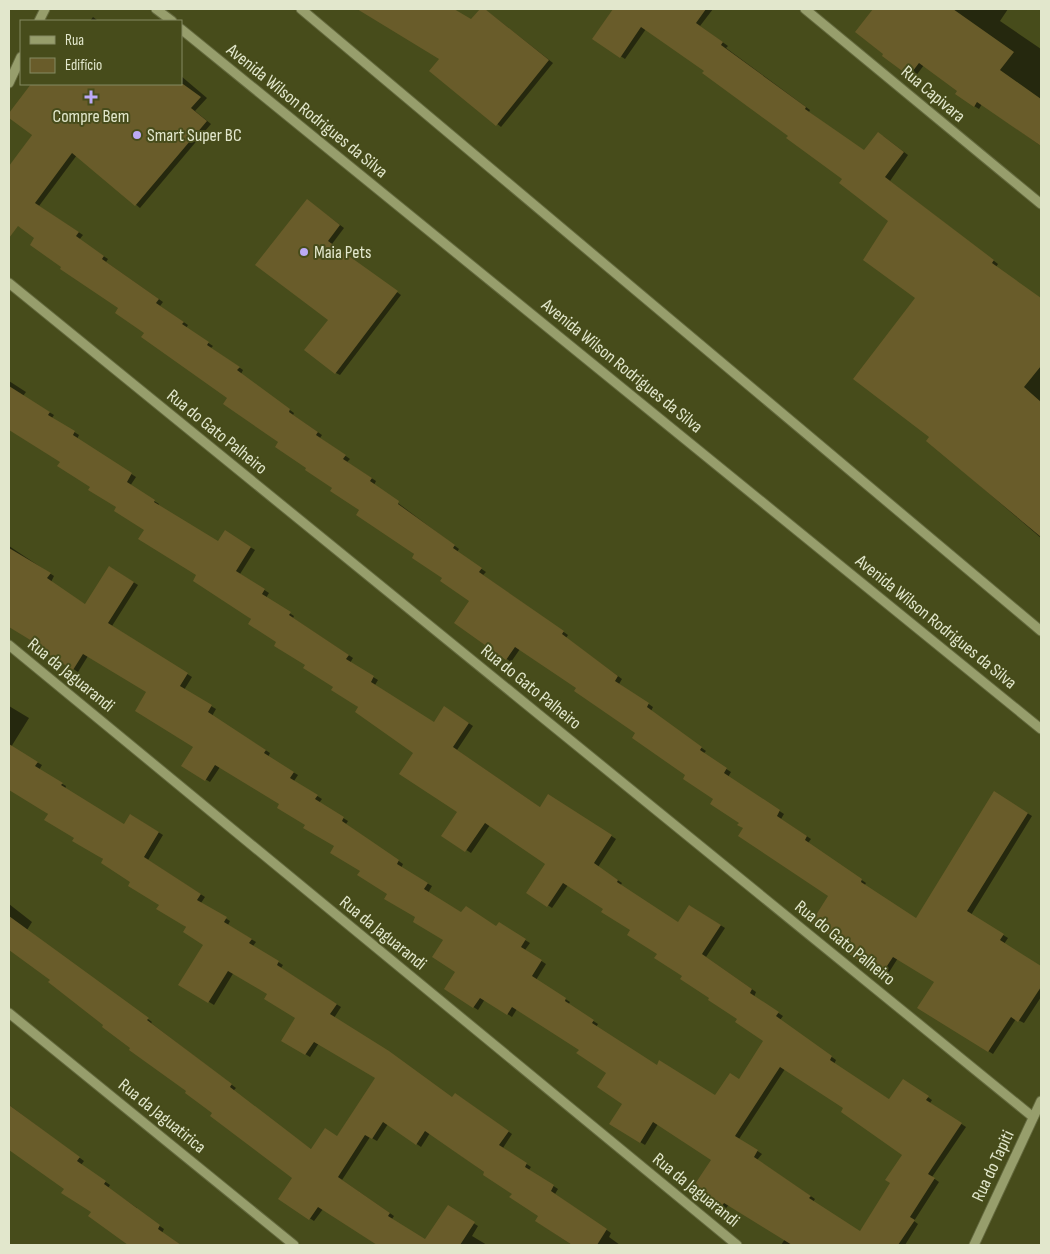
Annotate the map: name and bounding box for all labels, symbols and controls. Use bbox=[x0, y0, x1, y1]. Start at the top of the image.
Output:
legend bbox=[20, 20, 182, 85]
text: Rua bbox=[65, 31, 84, 50]
street label: Avenida Wilson Rodrigues da Silva bbox=[222, 39, 392, 182]
text: Edifício bbox=[65, 56, 102, 75]
street label: Rua Capivara bbox=[897, 61, 969, 127]
marker: Compre Bem bbox=[85, 91, 97, 103]
place label: Compre Bem bbox=[53, 106, 129, 127]
place label: Smart Super BC bbox=[147, 125, 242, 146]
marker: Smart Super BC bbox=[131, 129, 143, 141]
place label: Maia Pets bbox=[314, 242, 371, 263]
marker: Maia Pets bbox=[298, 246, 310, 258]
street label: Avenida Wilson Rodrigues da Silva bbox=[537, 294, 707, 437]
street label: Rua do Gato Palheiro bbox=[163, 385, 271, 479]
street label: Avenida Wilson Rodrigues da Silva bbox=[851, 550, 1021, 693]
street label: Rua da Jaguarandi bbox=[23, 634, 119, 716]
street label: Rua do Gato Palheiro bbox=[477, 640, 585, 734]
street label: Rua da Jaguarandi bbox=[335, 892, 431, 974]
street label: Rua do Gato Palheiro bbox=[791, 896, 899, 990]
street label: Rua da Jaguatirica bbox=[114, 1074, 210, 1158]
street label: Rua do Tapiti bbox=[967, 1127, 1019, 1205]
street label: Rua da Jaguarandi bbox=[648, 1149, 744, 1231]

